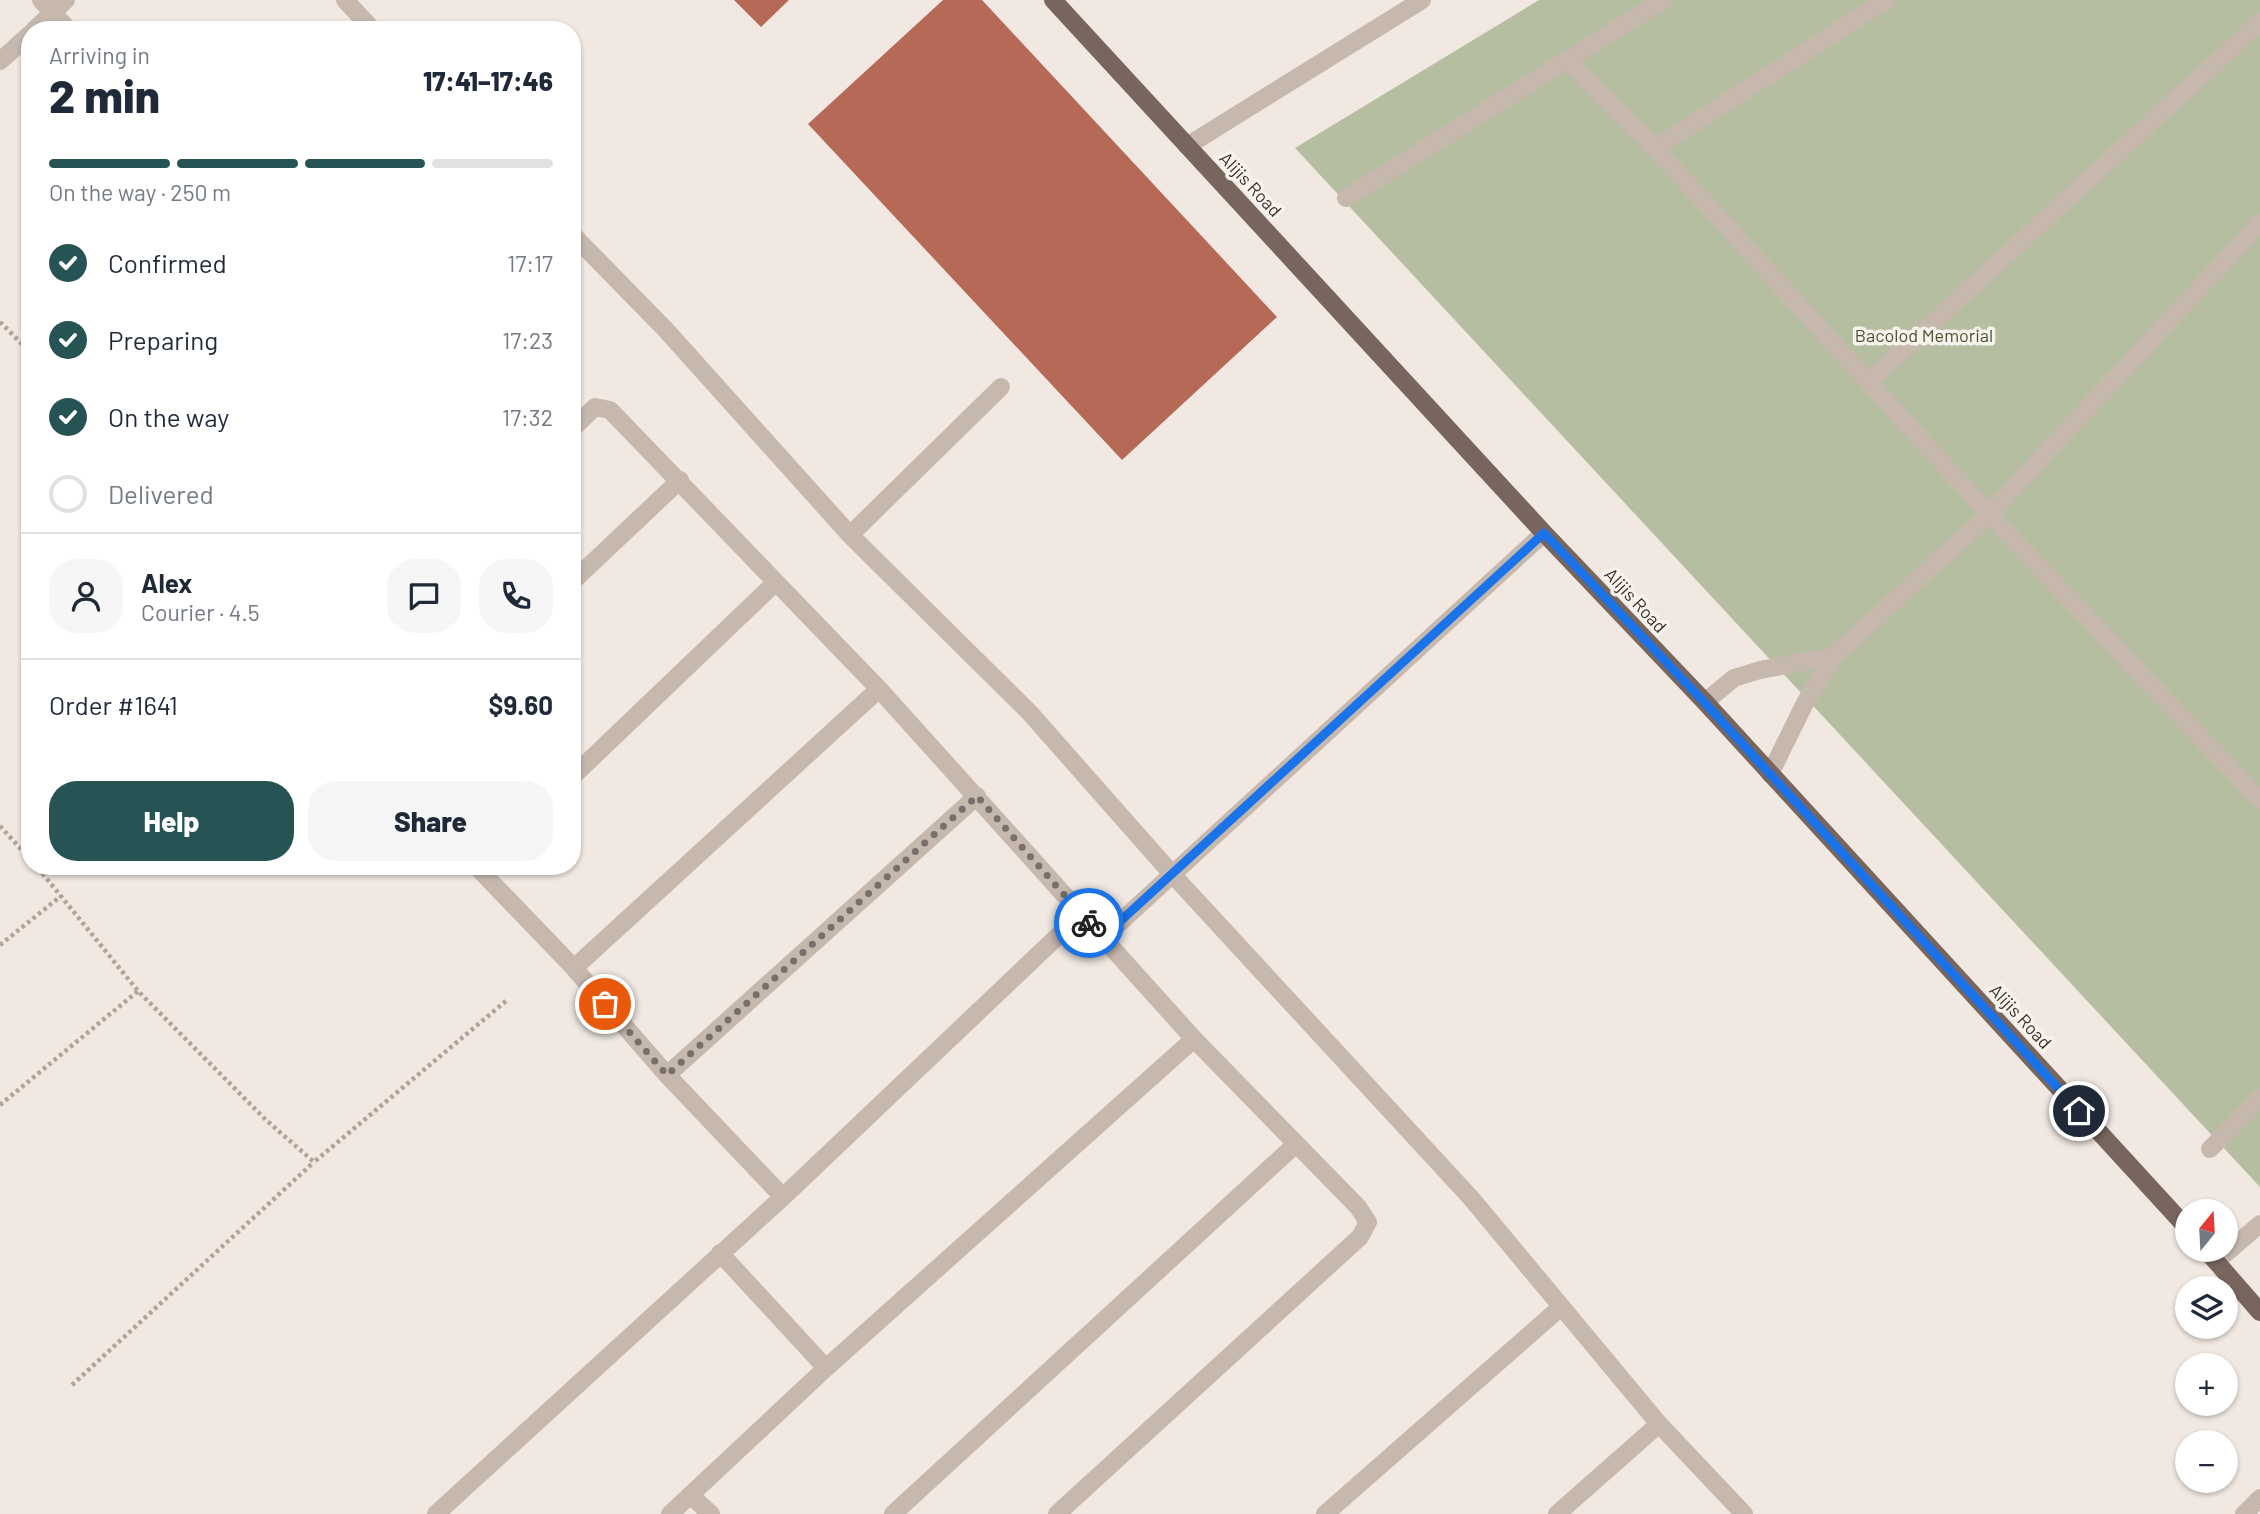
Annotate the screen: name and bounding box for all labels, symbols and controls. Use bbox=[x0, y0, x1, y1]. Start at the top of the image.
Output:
text: Arriving in bbox=[49, 41, 150, 69]
text: 17:41–17:46 bbox=[423, 65, 553, 96]
text: 2 min bbox=[49, 67, 160, 122]
street label: Alijis Road bbox=[1215, 147, 1287, 221]
text: On the way · 250 m bbox=[49, 178, 231, 206]
icon: check bbox=[49, 244, 87, 282]
text: Confirmed bbox=[108, 247, 227, 278]
text: 17:17 bbox=[507, 249, 553, 277]
icon: check bbox=[49, 321, 87, 359]
text: Preparing bbox=[108, 324, 218, 355]
park label: Bacolod Memorial bbox=[1855, 324, 1993, 346]
text: 17:23 bbox=[502, 326, 553, 354]
icon: check bbox=[49, 398, 87, 436]
text: On the way bbox=[108, 401, 229, 432]
text: 17:32 bbox=[502, 403, 553, 431]
text: Delivered bbox=[108, 478, 214, 509]
button: person bbox=[49, 559, 123, 633]
button: chat bbox=[387, 559, 461, 633]
button: phone bbox=[479, 559, 553, 633]
street label: Alijis Road bbox=[1600, 563, 1672, 637]
text: Alex bbox=[141, 567, 192, 598]
text: Courier · 4.5 bbox=[141, 598, 260, 626]
text: Order #1641 bbox=[49, 689, 178, 720]
text: $9.60 bbox=[489, 689, 553, 720]
button: Help bbox=[49, 781, 294, 861]
button: Share bbox=[308, 781, 553, 861]
courier bbox=[1054, 888, 1124, 958]
icon: bike bbox=[1070, 904, 1108, 942]
pin bbox=[575, 974, 635, 1034]
street label: Alijis Road bbox=[1985, 979, 2057, 1053]
icon: bag bbox=[586, 985, 624, 1023]
pin bbox=[2049, 1081, 2109, 1141]
icon: home bbox=[2060, 1092, 2098, 1130]
north arrow bbox=[2175, 1199, 2238, 1262]
map controls bbox=[2175, 1199, 2238, 1493]
button: layers bbox=[2175, 1276, 2238, 1339]
button: + bbox=[2175, 1353, 2238, 1416]
button: − bbox=[2175, 1430, 2238, 1493]

